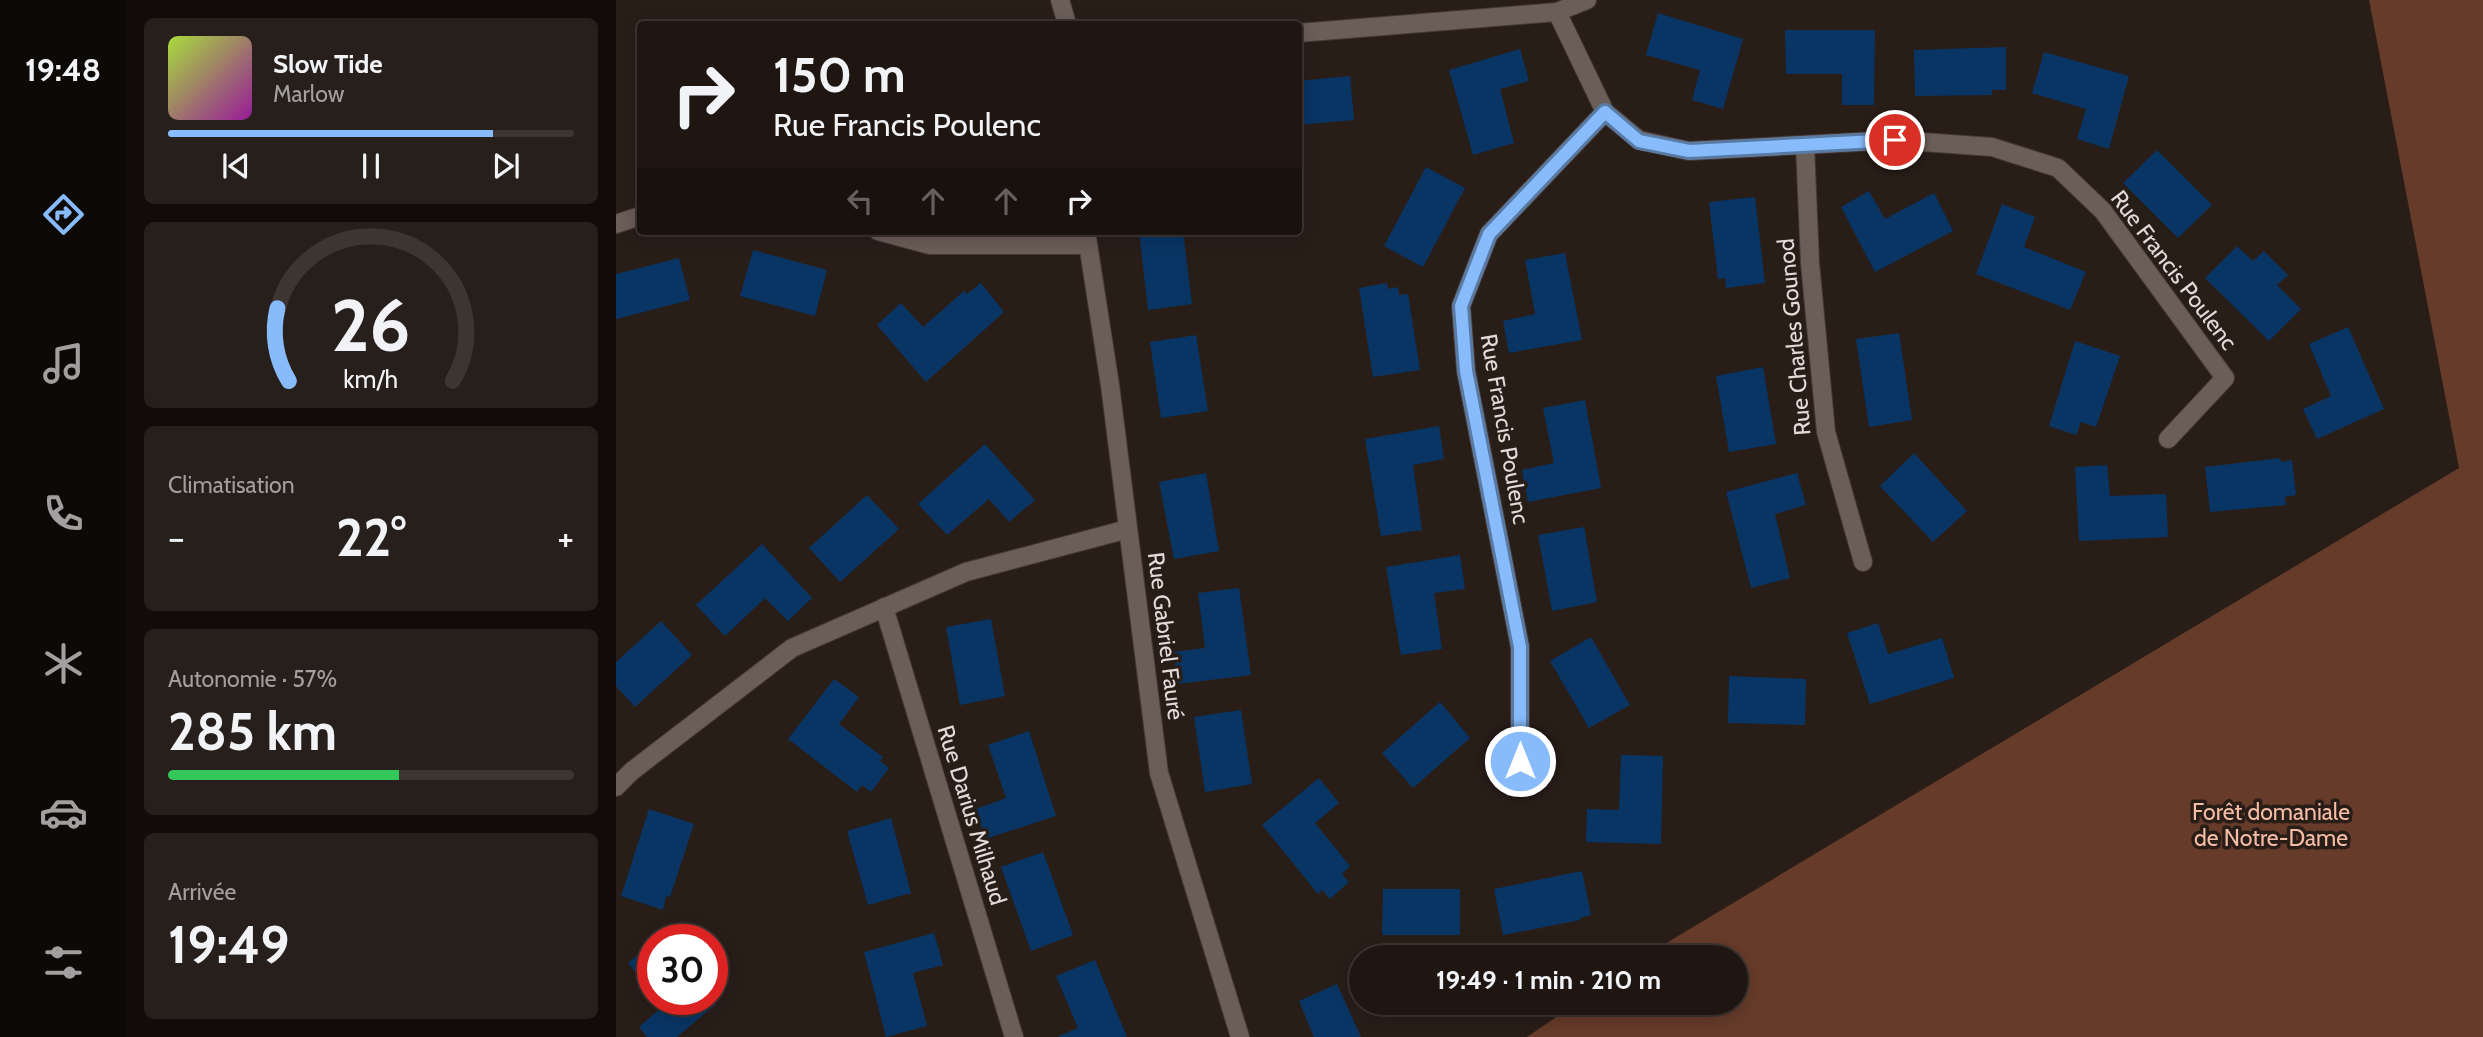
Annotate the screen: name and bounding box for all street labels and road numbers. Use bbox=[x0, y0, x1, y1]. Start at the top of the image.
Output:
street label: Rue Francis Poulenc bbox=[2105, 185, 2243, 355]
street label: Rue Charles Gounod bbox=[1771, 237, 1817, 437]
street label: Rue Francis Poulenc bbox=[1474, 332, 1536, 526]
street label: Rue Gabriel Fauré bbox=[1142, 550, 1190, 722]
street label: Rue Darius Milhaud bbox=[931, 722, 1013, 908]

